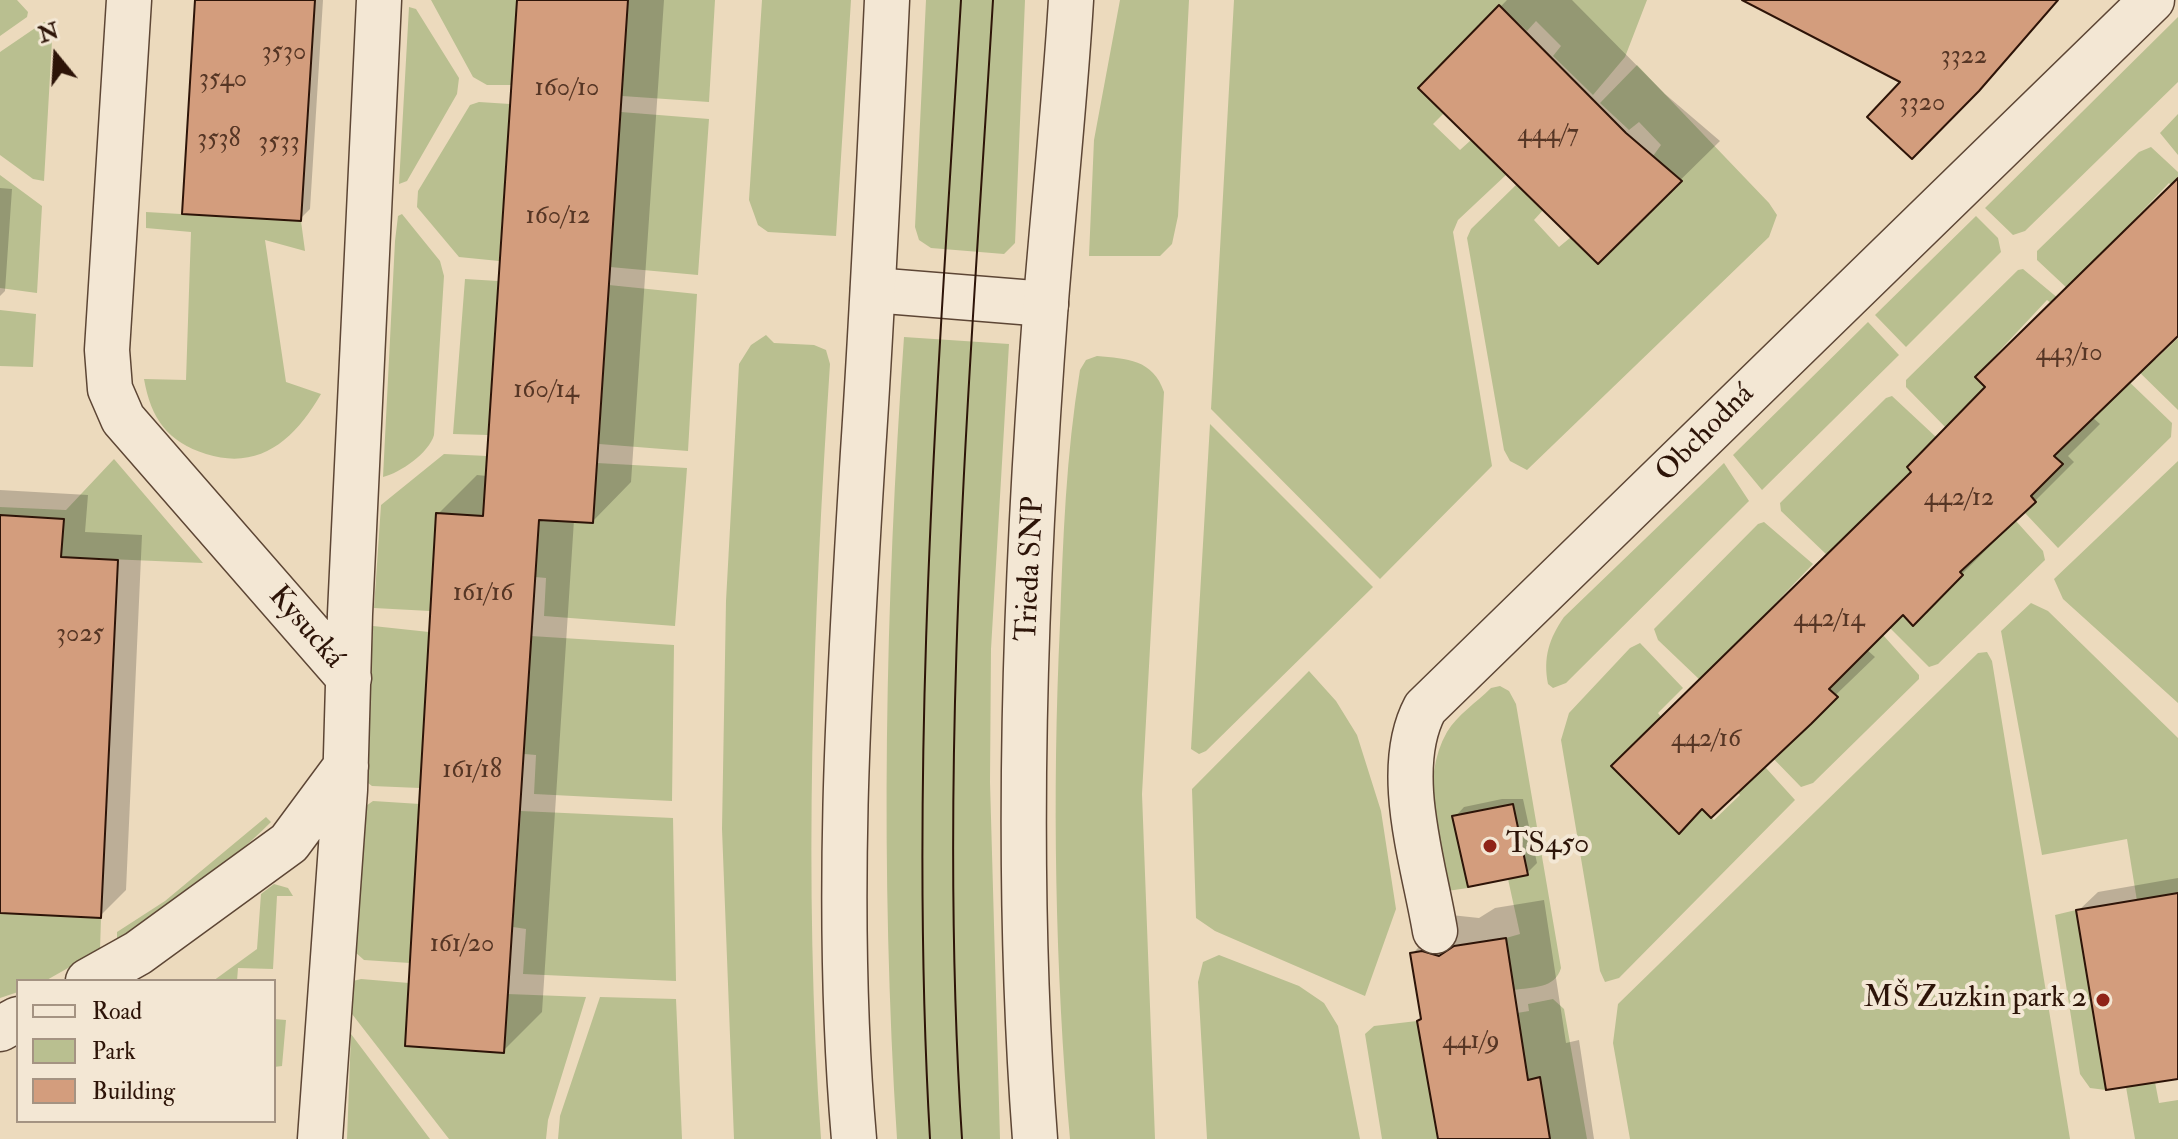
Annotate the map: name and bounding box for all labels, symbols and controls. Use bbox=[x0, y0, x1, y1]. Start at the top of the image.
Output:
north arrow bbox=[16, 16, 96, 96]
text: N bbox=[35, 17, 62, 50]
house number: 3530 bbox=[262, 37, 306, 69]
house number: 3322 bbox=[1941, 41, 1987, 73]
house number: 3540 bbox=[199, 64, 247, 96]
house number: 160/10 bbox=[535, 73, 599, 105]
house number: 3320 bbox=[1899, 88, 1945, 120]
house number: 444/7 bbox=[1517, 119, 1579, 151]
house number: 3538 bbox=[197, 124, 241, 156]
house number: 3533 bbox=[258, 127, 300, 159]
house number: 160/12 bbox=[526, 201, 590, 233]
house number: 443/10 bbox=[2035, 338, 2103, 370]
house number: 160/14 bbox=[513, 375, 579, 407]
street label: Obchodná bbox=[1649, 377, 1763, 491]
house number: 442/12 bbox=[1924, 483, 1994, 515]
street label: Trieda SNP bbox=[1010, 496, 1054, 642]
house number: 161/16 bbox=[453, 578, 513, 610]
street label: Kysucká bbox=[259, 579, 351, 677]
house number: 442/14 bbox=[1793, 604, 1865, 636]
house number: 3025 bbox=[56, 619, 104, 651]
house number: 442/16 bbox=[1671, 724, 1741, 756]
house number: 161/18 bbox=[442, 755, 502, 787]
place label: TS450 bbox=[1506, 828, 1589, 864]
marker: TS450 bbox=[1481, 837, 1499, 855]
house number: 161/20 bbox=[430, 929, 494, 961]
legend bbox=[16, 979, 276, 1123]
place label: MŠ Zuzkin park 2 bbox=[1864, 982, 2087, 1018]
marker: MŠ Zuzkin park 2 bbox=[2094, 991, 2112, 1009]
text: Road bbox=[92, 996, 142, 1027]
house number: 441/9 bbox=[1442, 1026, 1500, 1058]
text: Park bbox=[92, 1036, 136, 1067]
text: Building bbox=[92, 1076, 175, 1107]

